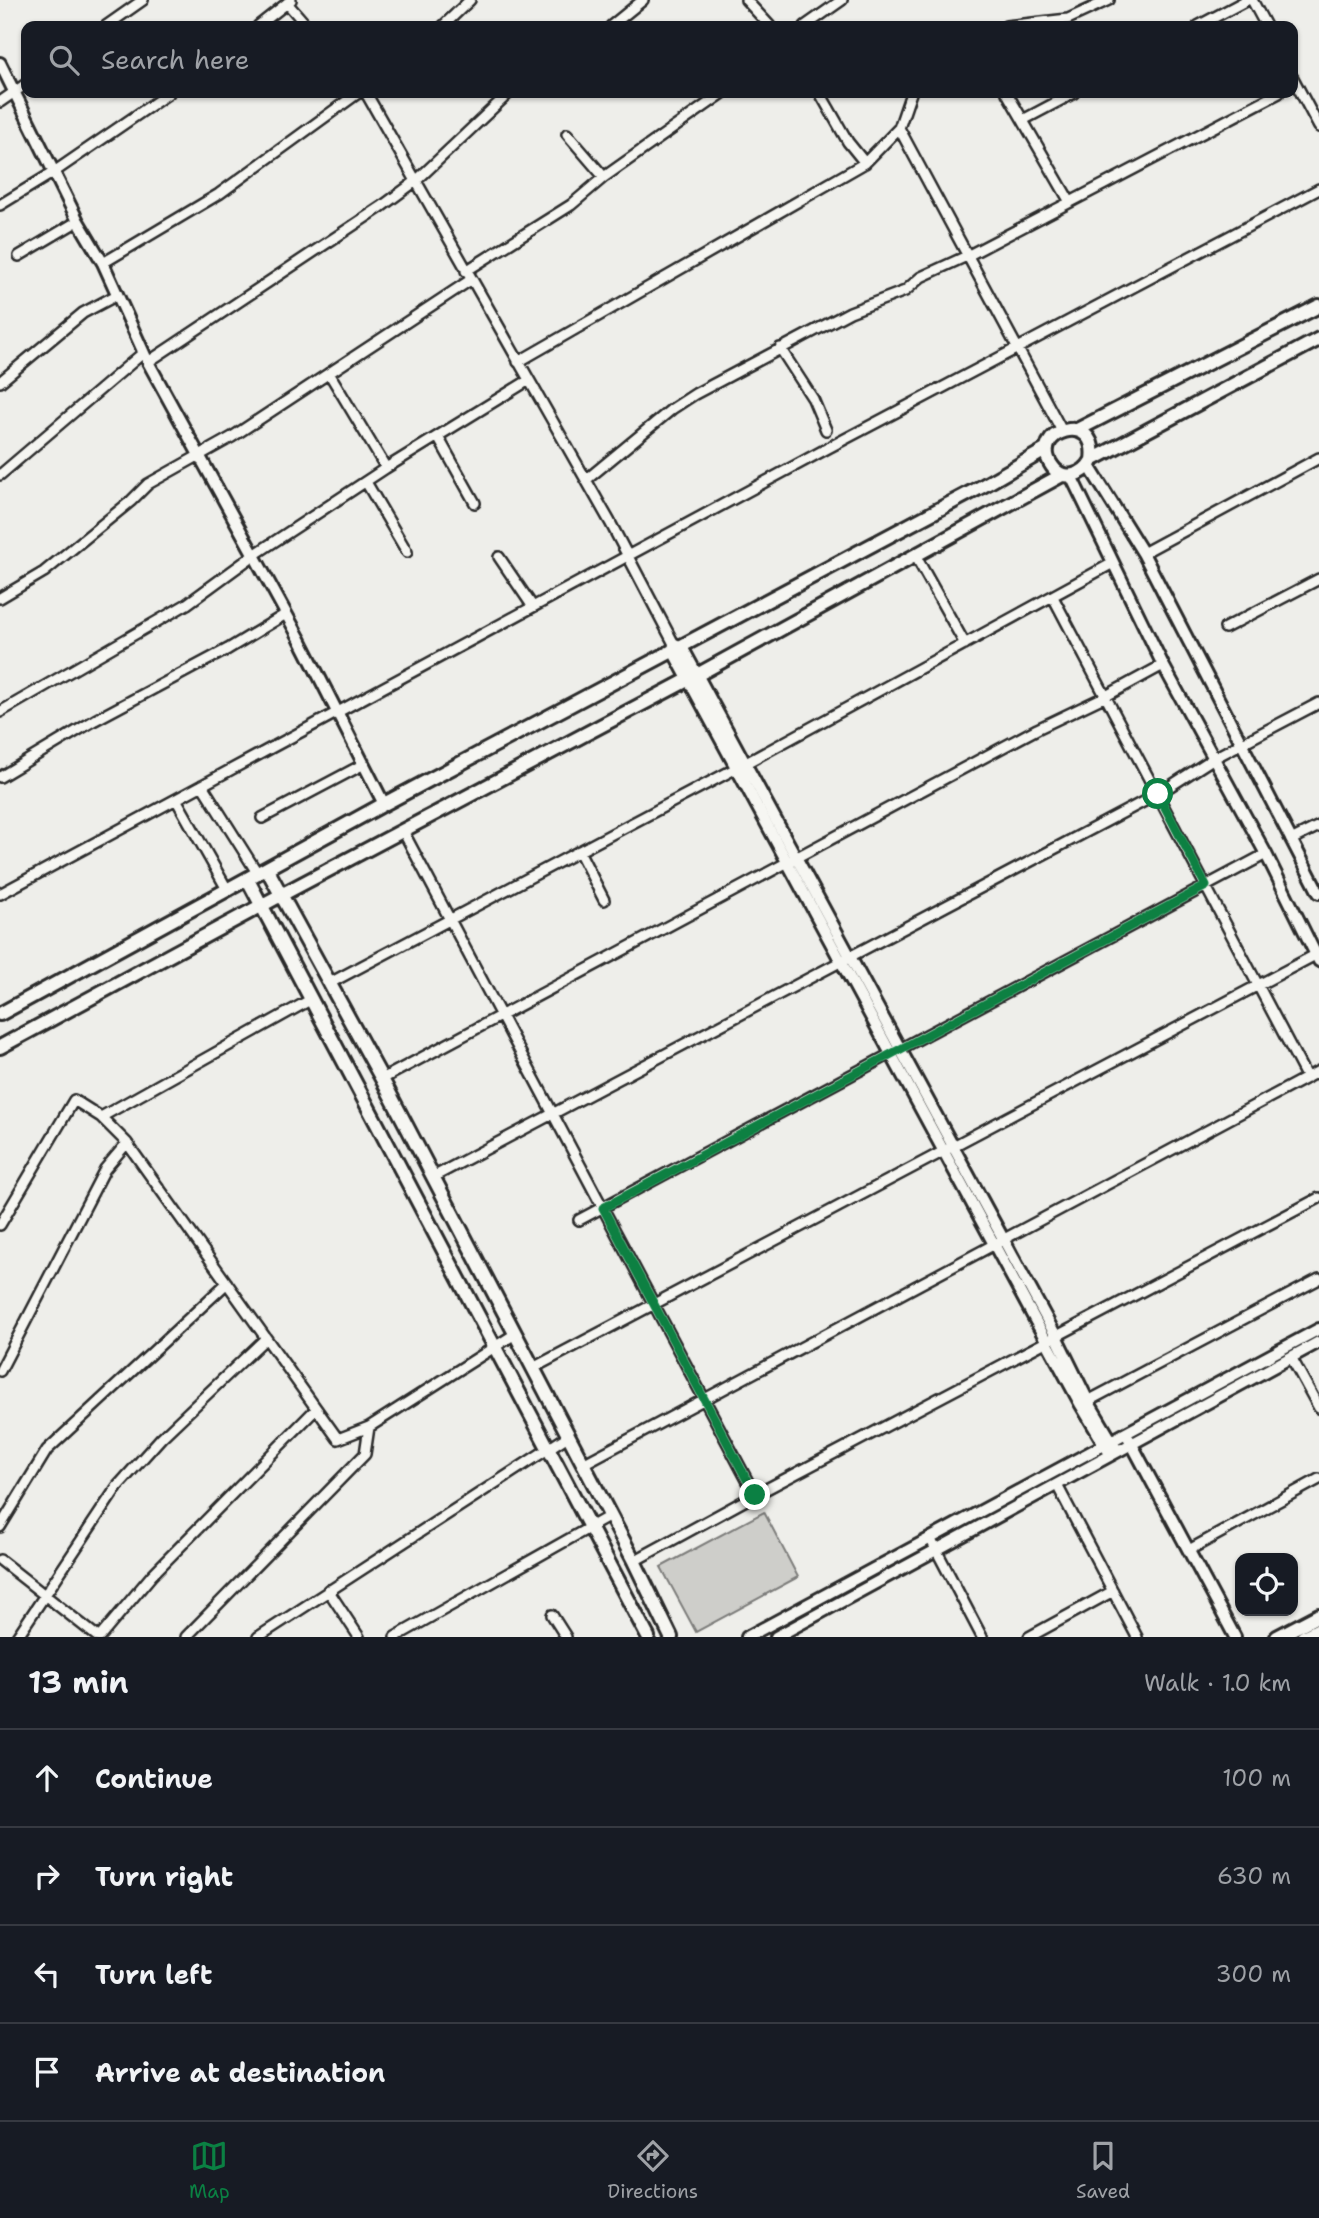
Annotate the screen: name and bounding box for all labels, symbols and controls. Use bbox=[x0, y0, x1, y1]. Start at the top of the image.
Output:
search box bbox=[21, 21, 1298, 98]
icon: search bbox=[45, 41, 83, 79]
text: Search here bbox=[101, 42, 250, 77]
route start bbox=[1142, 778, 1173, 809]
route end bbox=[739, 1479, 770, 1510]
map controls bbox=[1235, 1553, 1298, 1616]
button: locate bbox=[1235, 1553, 1298, 1616]
text: 13 min bbox=[28, 1662, 128, 1703]
text: Walk · 1.0 km bbox=[1144, 1668, 1291, 1698]
icon: ahead bbox=[28, 1759, 66, 1797]
text: Continue bbox=[95, 1761, 213, 1796]
text: 100 m bbox=[1222, 1763, 1291, 1793]
icon: right bbox=[28, 1857, 66, 1895]
text: Turn right bbox=[95, 1859, 233, 1894]
text: 630 m bbox=[1217, 1861, 1291, 1891]
icon: left bbox=[28, 1955, 66, 1993]
text: Turn left bbox=[95, 1957, 212, 1992]
text: 300 m bbox=[1216, 1959, 1291, 1989]
icon: arrive bbox=[28, 2053, 66, 2091]
text: Arrive at destination bbox=[95, 2055, 385, 2090]
tab: Map bbox=[189, 2137, 230, 2204]
tab: Directions bbox=[608, 2137, 698, 2204]
tab: Saved bbox=[1076, 2137, 1130, 2204]

